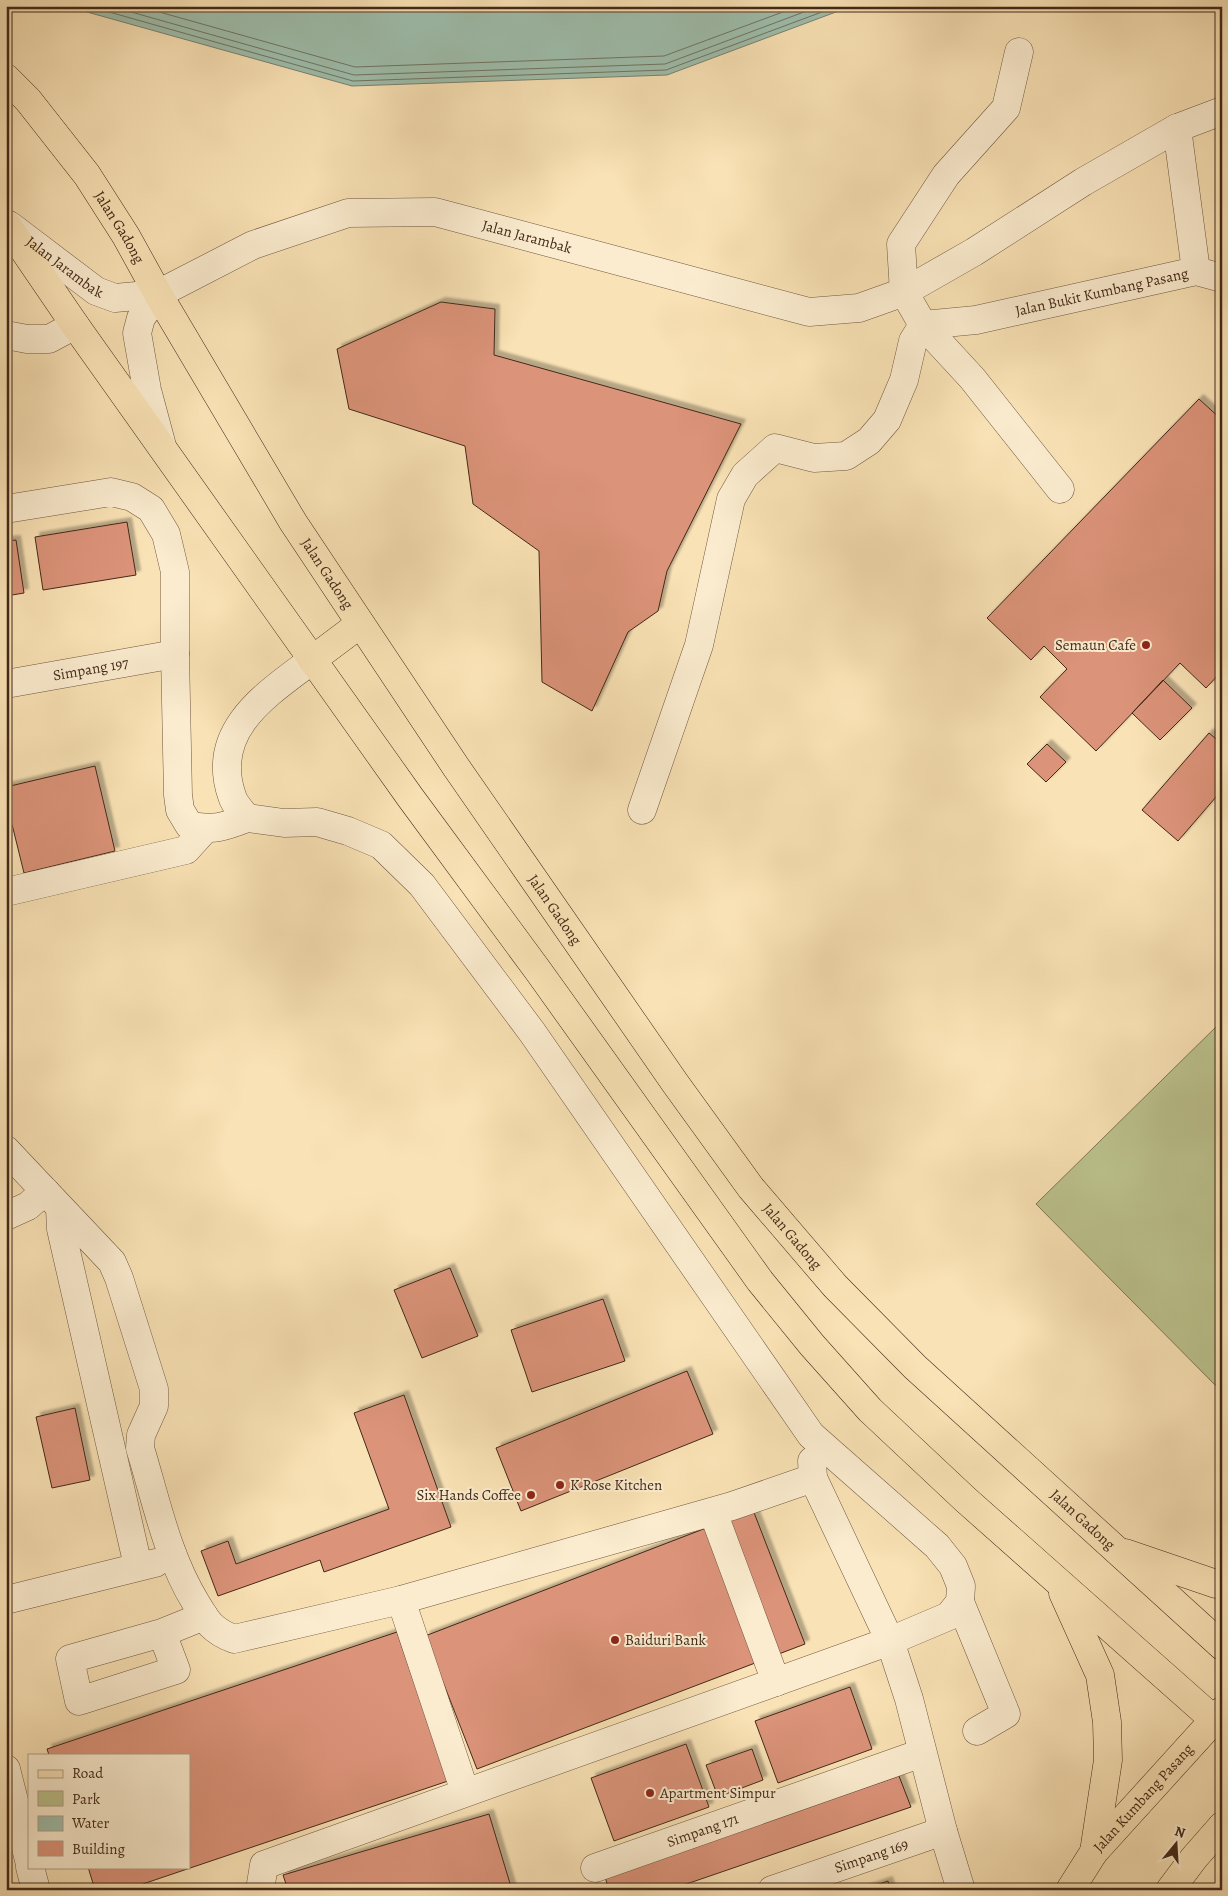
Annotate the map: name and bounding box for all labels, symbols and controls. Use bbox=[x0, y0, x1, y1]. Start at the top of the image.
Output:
street label: Jalan Gadong bbox=[90, 187, 149, 267]
street label: Jalan Jarambak bbox=[480, 215, 575, 258]
street label: Jalan Jarambak bbox=[22, 232, 106, 303]
street label: Jalan Bukit Kumbang Pasang bbox=[1013, 263, 1191, 321]
street label: Jalan Gadong bbox=[296, 534, 358, 613]
place label: Semaun Cafe bbox=[1055, 635, 1136, 655]
marker: Semaun Cafe bbox=[1140, 639, 1152, 651]
street label: Simpang 197 bbox=[51, 652, 131, 685]
street label: Jalan Gadong bbox=[523, 870, 587, 949]
street label: Jalan Gadong bbox=[758, 1199, 827, 1274]
place label: K Rose Kitchen bbox=[570, 1475, 662, 1495]
marker: K Rose Kitchen bbox=[554, 1479, 566, 1491]
place label: Six Hands Coffee bbox=[416, 1485, 521, 1505]
street label: Jalan Gadong bbox=[1046, 1485, 1120, 1555]
marker: Six Hands Coffee bbox=[525, 1489, 537, 1501]
place label: Baiduri Bank bbox=[625, 1630, 706, 1650]
marker: Baiduri Bank bbox=[609, 1634, 621, 1646]
street label: Jalan Kumbang Pasang bbox=[1089, 1739, 1198, 1857]
legend bbox=[28, 1754, 190, 1868]
text: Road bbox=[72, 1763, 104, 1783]
place label: Apartment Simpur bbox=[659, 1783, 776, 1803]
marker: Apartment Simpur bbox=[644, 1787, 656, 1799]
text: Park bbox=[72, 1789, 101, 1809]
street label: Simpang 171 bbox=[664, 1808, 741, 1852]
text: Water bbox=[71, 1813, 109, 1833]
north arrow bbox=[1150, 1818, 1200, 1868]
text: N bbox=[1172, 1822, 1188, 1843]
street label: Simpang 169 bbox=[832, 1834, 911, 1878]
text: Building bbox=[72, 1839, 125, 1859]

